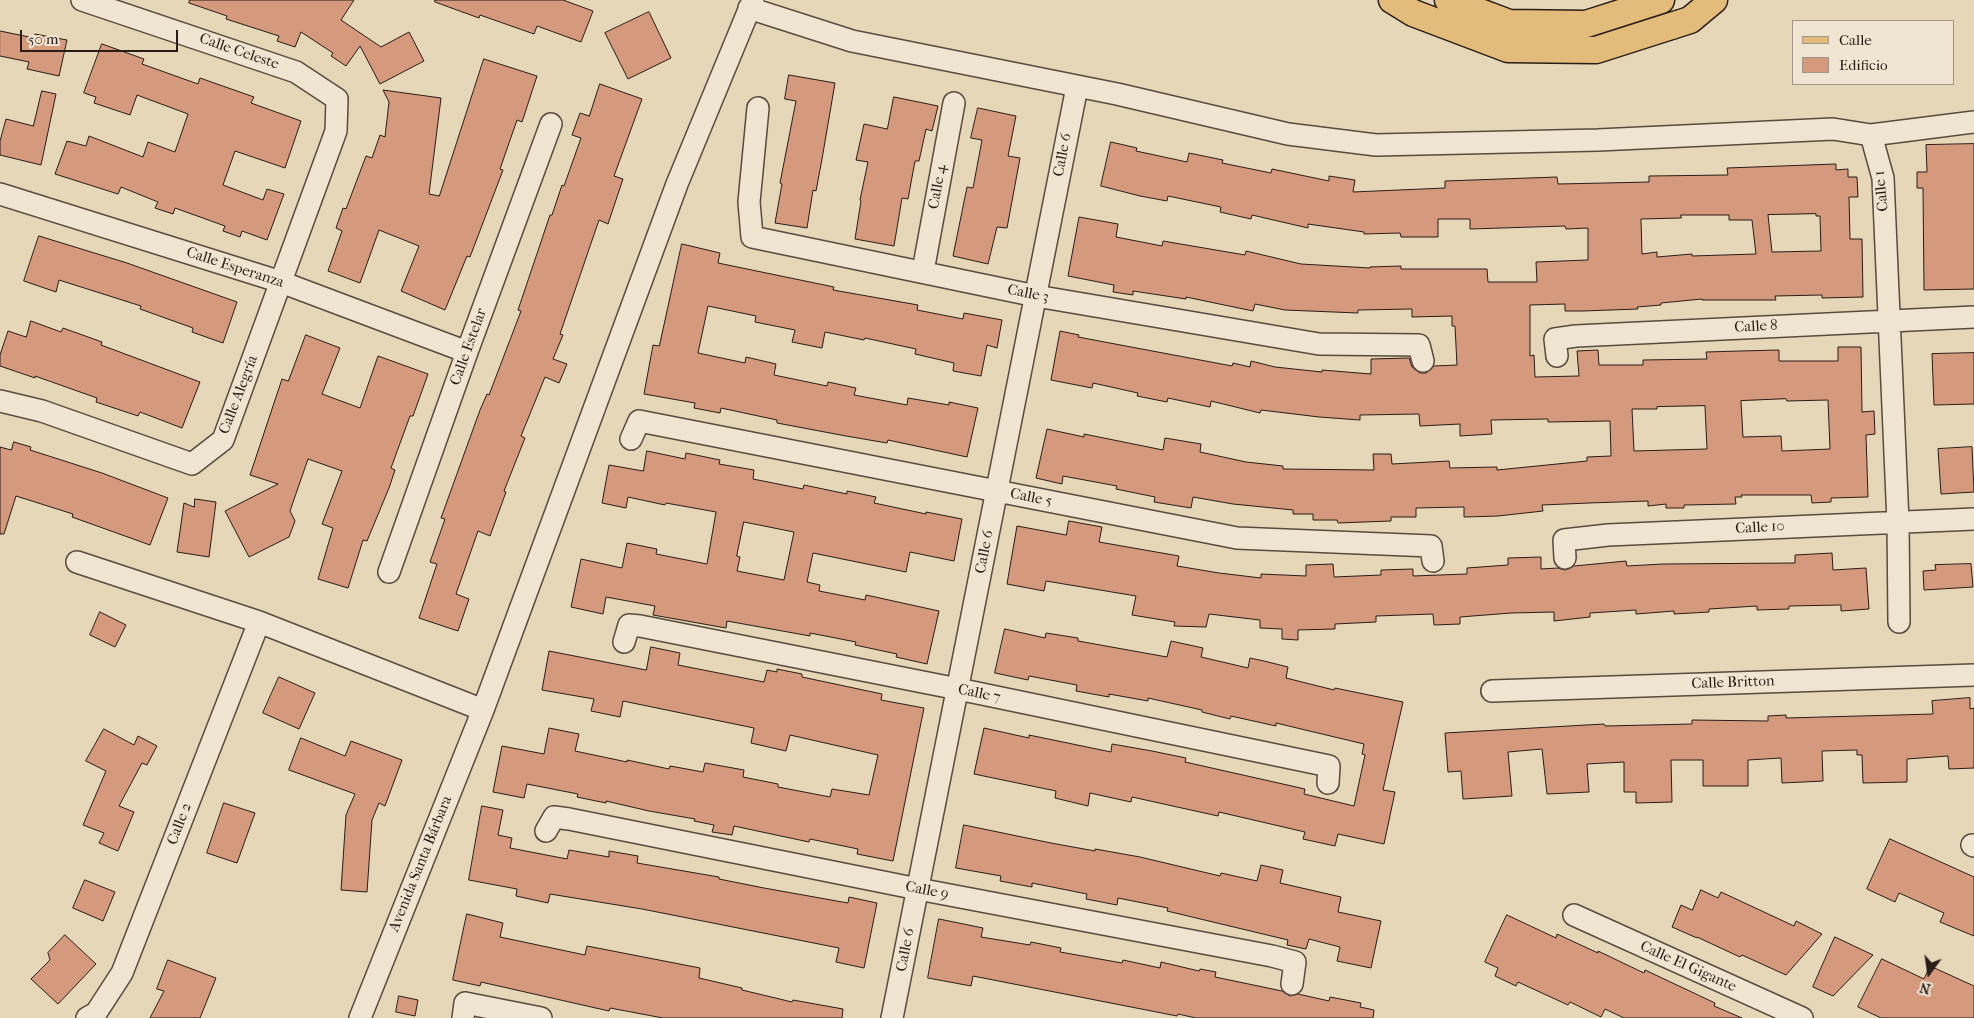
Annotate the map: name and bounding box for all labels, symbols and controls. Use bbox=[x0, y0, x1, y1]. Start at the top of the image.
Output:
scale bar bbox=[22, 20, 180, 52]
legend bbox=[1792, 20, 1954, 85]
text: 50 m bbox=[28, 30, 58, 48]
street label: Calle Celeste bbox=[197, 30, 281, 74]
text: Calle bbox=[1839, 31, 1872, 49]
text: Edificio bbox=[1839, 56, 1888, 74]
street label: Calle 6 bbox=[1050, 132, 1076, 178]
street label: Calle 4 bbox=[925, 163, 951, 211]
street label: Calle 1 bbox=[1871, 170, 1893, 212]
street label: Calle Esperanza bbox=[184, 244, 286, 292]
street label: Calle 3 bbox=[1006, 281, 1050, 307]
street label: Calle Estelar bbox=[447, 306, 491, 388]
street label: Calle 8 bbox=[1734, 317, 1778, 337]
street label: Calle Alegría bbox=[216, 353, 262, 437]
street label: Calle 5 bbox=[1009, 485, 1053, 511]
street label: Calle 10 bbox=[1735, 518, 1785, 538]
street label: Calle 6 bbox=[972, 529, 998, 575]
street label: Calle Britton bbox=[1691, 673, 1775, 693]
street label: Calle 7 bbox=[956, 681, 1002, 707]
street label: Avenida Santa Bárbara bbox=[385, 793, 457, 935]
street label: Calle 2 bbox=[164, 800, 196, 848]
street label: Calle 9 bbox=[904, 878, 950, 904]
street label: Calle 6 bbox=[893, 927, 919, 973]
street label: Calle El Gigante bbox=[1637, 938, 1739, 996]
north arrow bbox=[1904, 948, 1954, 998]
text: N bbox=[1918, 979, 1932, 998]

